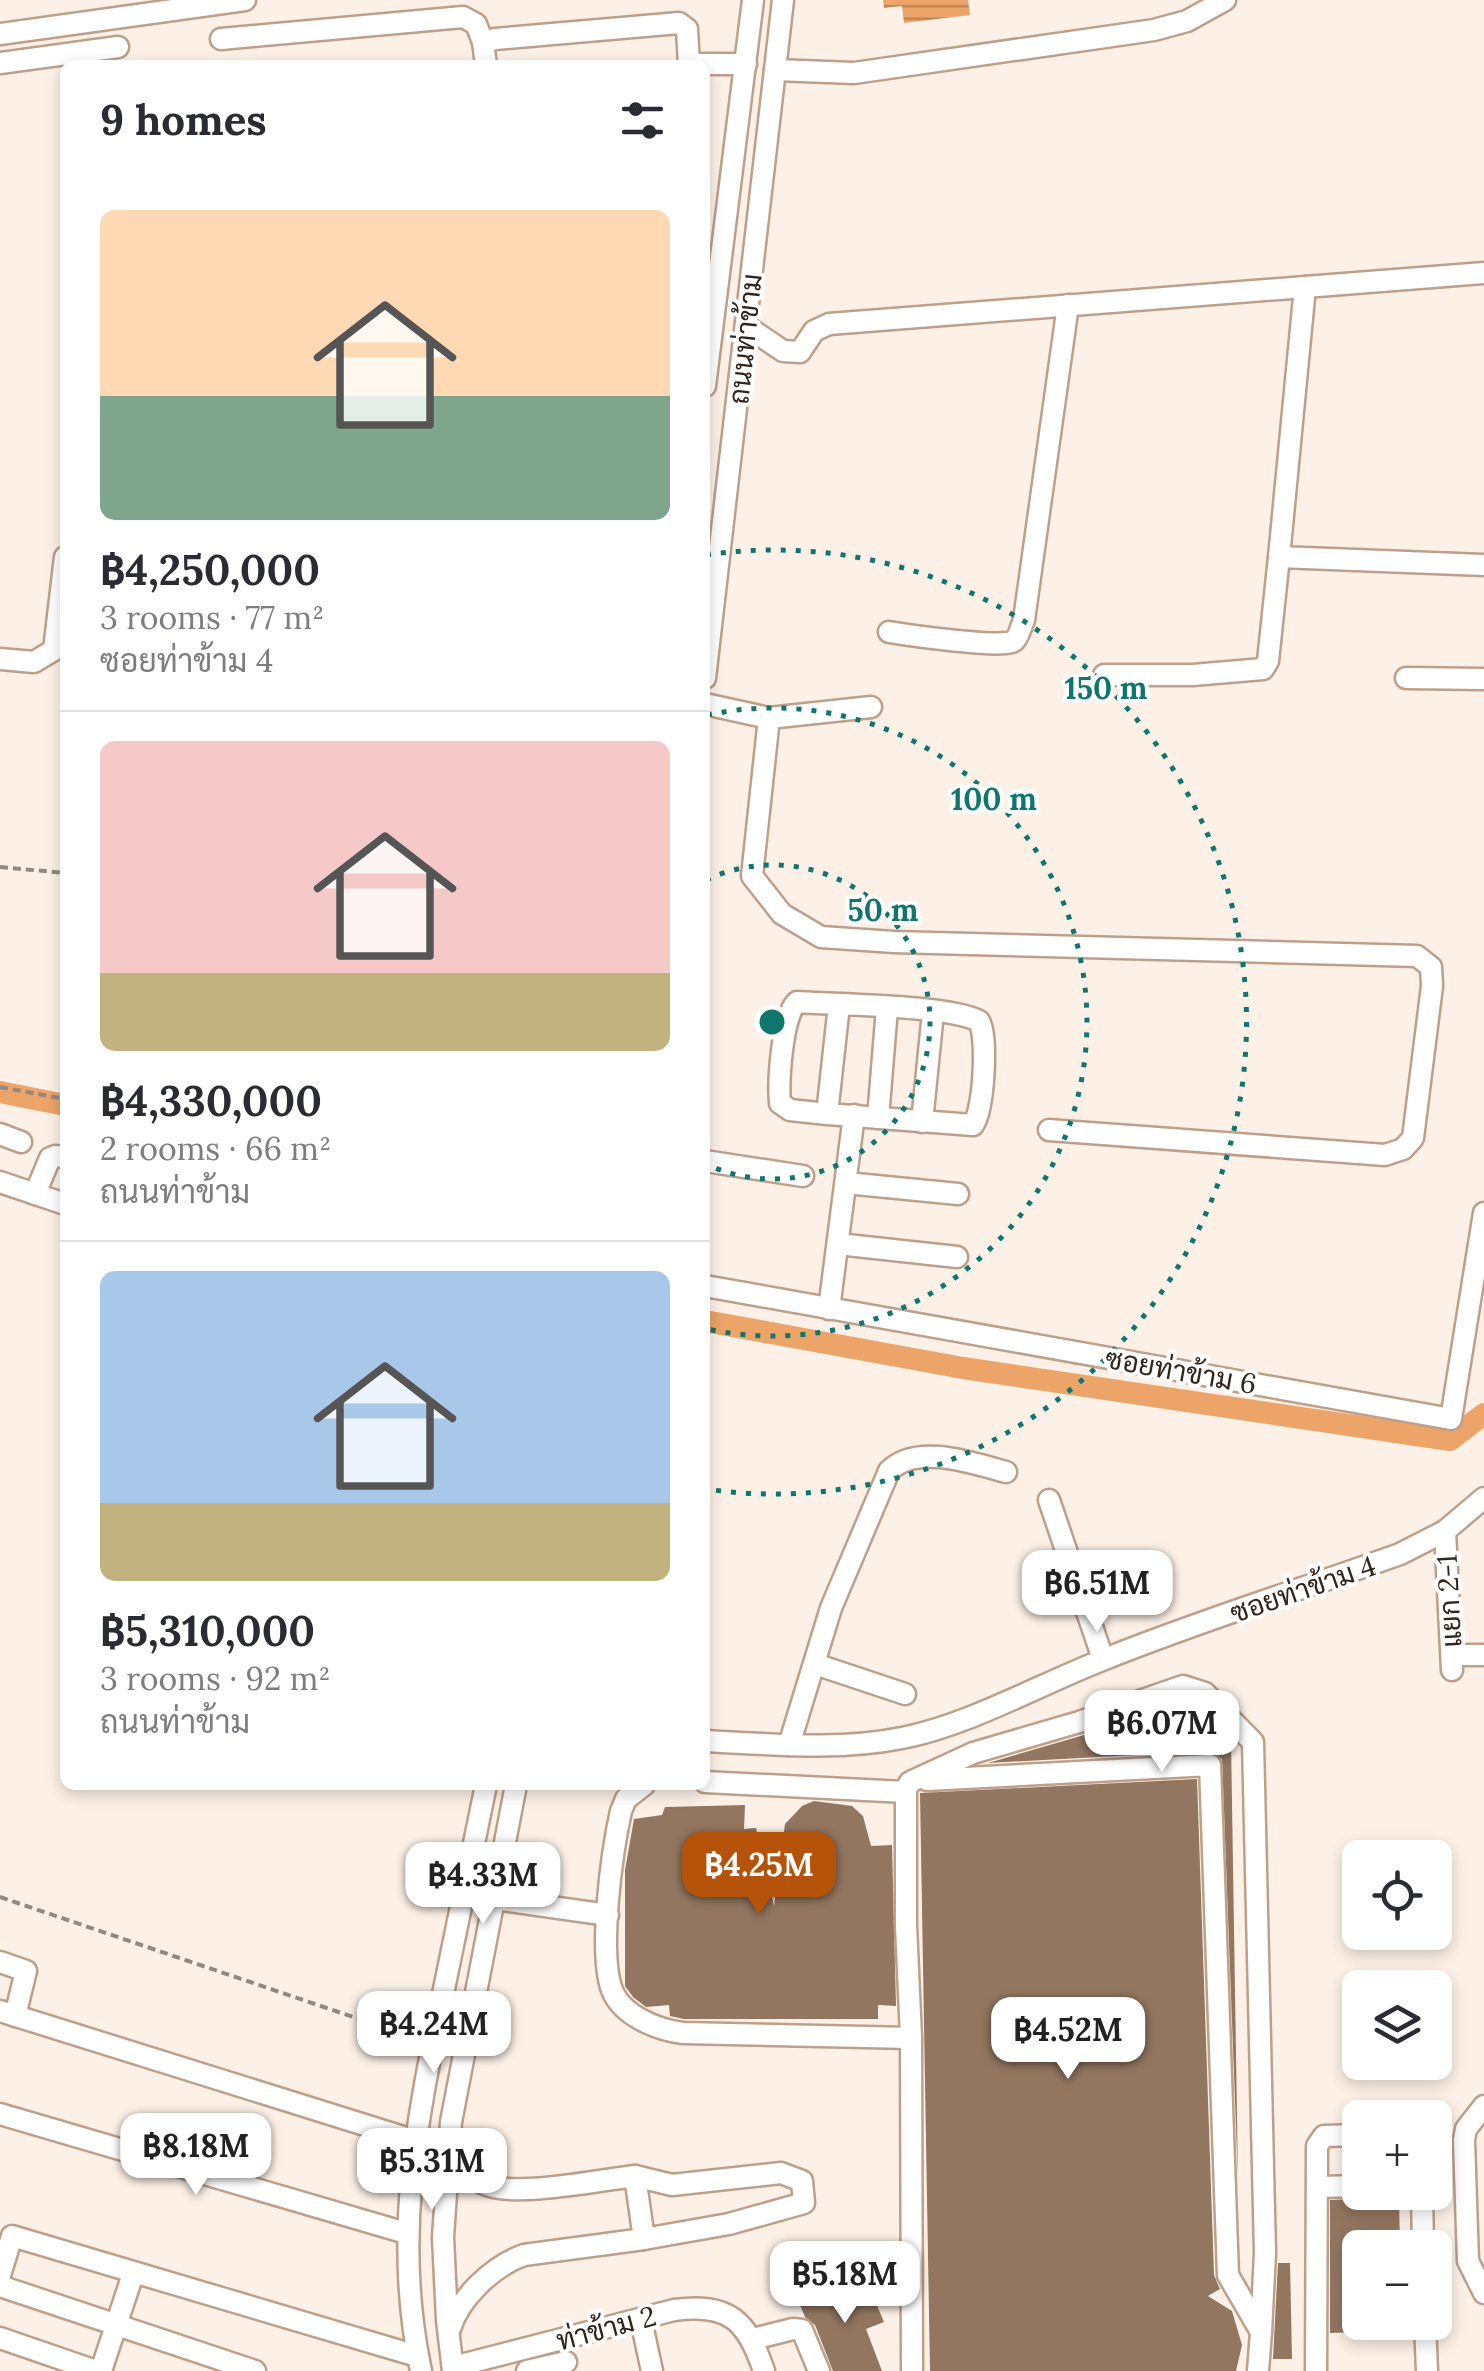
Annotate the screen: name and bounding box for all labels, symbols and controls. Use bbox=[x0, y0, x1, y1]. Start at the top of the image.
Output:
text: 9 homes bbox=[100, 93, 267, 147]
icon: filters bbox=[615, 93, 670, 148]
street label: ถนนท่าข้าม bbox=[720, 272, 770, 406]
icon: home bbox=[295, 275, 475, 455]
text: ฿4,250,000 bbox=[100, 543, 320, 597]
text: 3 rooms · 77 m² bbox=[100, 597, 324, 638]
text: ซอยท่าข้าม 4 bbox=[100, 640, 273, 681]
text: 150 m bbox=[1065, 669, 1148, 707]
text: 100 m bbox=[951, 780, 1037, 818]
icon: home bbox=[295, 806, 475, 986]
text: 50 m bbox=[848, 891, 919, 929]
centre of rings bbox=[754, 1004, 790, 1040]
text: ฿4,330,000 bbox=[100, 1074, 322, 1128]
text: 2 rooms · 66 m² bbox=[100, 1128, 331, 1169]
text: ถนนท่าข้าม bbox=[100, 1171, 250, 1212]
icon: home bbox=[295, 1336, 475, 1516]
street label: ซอยท่าข้าม 6 bbox=[1103, 1340, 1259, 1402]
street label: ซอยท่าข้าม 4 bbox=[1225, 1547, 1381, 1631]
pin: ฿6.51M bbox=[1016, 1550, 1178, 1635]
street label: แยก 2-1 bbox=[1429, 1553, 1469, 1649]
text: ฿6.51M bbox=[1044, 1562, 1150, 1603]
text: ฿5,310,000 bbox=[100, 1604, 315, 1658]
text: 3 rooms · 92 m² bbox=[100, 1658, 331, 1699]
pin: ฿6.07M bbox=[1081, 1690, 1243, 1775]
text: ถนนท่าข้าม bbox=[100, 1701, 250, 1742]
text: ฿6.07M bbox=[1106, 1702, 1218, 1743]
pin: ฿4.25M bbox=[678, 1832, 840, 1917]
map controls bbox=[1342, 1840, 1452, 2340]
button: locate bbox=[1342, 1840, 1452, 1950]
pin: ฿4.33M bbox=[402, 1842, 564, 1927]
text: ฿4.25M bbox=[704, 1844, 814, 1885]
text: ฿4.33M bbox=[427, 1854, 539, 1895]
button: layers bbox=[1342, 1970, 1452, 2080]
pin: ฿4.24M bbox=[353, 1991, 515, 2076]
pin: ฿4.52M bbox=[987, 1997, 1149, 2082]
text: ฿4.24M bbox=[379, 2003, 489, 2044]
text: ฿4.52M bbox=[1013, 2009, 1123, 2050]
button: + bbox=[1342, 2100, 1452, 2210]
pin: ฿8.18M bbox=[115, 2113, 277, 2198]
text: ฿8.18M bbox=[142, 2125, 250, 2166]
pin: ฿5.31M bbox=[351, 2128, 513, 2213]
text: ฿5.31M bbox=[379, 2140, 485, 2181]
button: − bbox=[1342, 2230, 1452, 2340]
pin: ฿5.18M bbox=[764, 2241, 926, 2326]
text: ฿5.18M bbox=[792, 2253, 898, 2294]
street label: ท่าข้าม 2 bbox=[552, 2297, 660, 2359]

